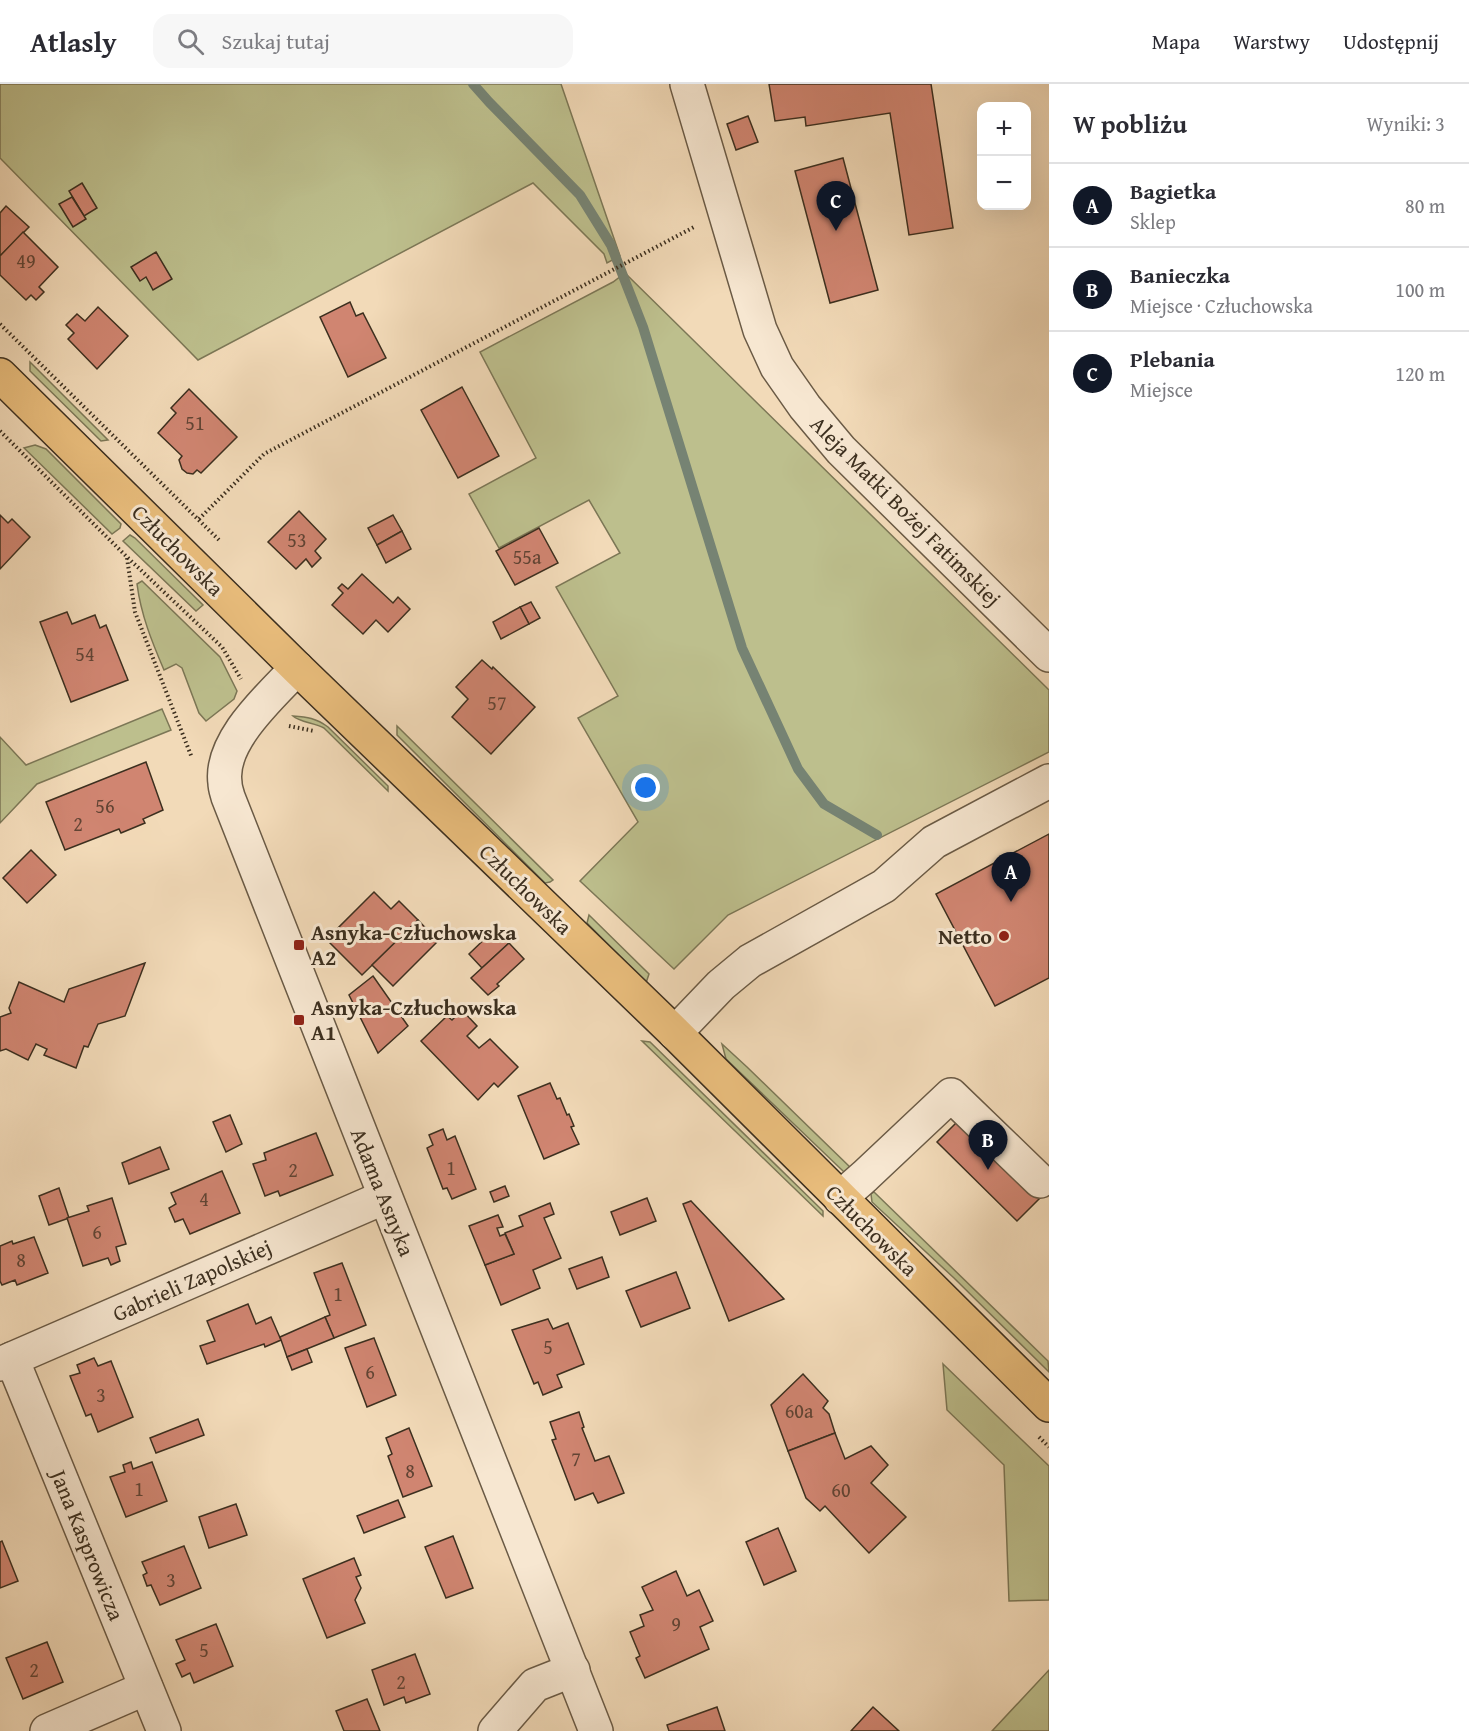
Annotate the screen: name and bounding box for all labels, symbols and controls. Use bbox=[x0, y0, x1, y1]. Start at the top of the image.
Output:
search box bbox=[153, 14, 573, 68]
text: Atlasly bbox=[30, 21, 117, 62]
icon: search bbox=[174, 25, 207, 58]
text: Szukaj tutaj bbox=[222, 25, 330, 57]
text: Mapa bbox=[1152, 26, 1200, 57]
text: Warstwy bbox=[1233, 26, 1310, 57]
text: Udostępnij bbox=[1343, 26, 1439, 57]
map controls bbox=[977, 102, 1031, 210]
button: + bbox=[977, 102, 1031, 156]
text: W pobliżu bbox=[1073, 104, 1187, 143]
text: Wyniki: 3 bbox=[1367, 109, 1445, 138]
button: − bbox=[977, 156, 1031, 210]
text: Bagietka bbox=[1130, 175, 1216, 207]
pin: C bbox=[816, 182, 856, 231]
text: A bbox=[1086, 191, 1099, 220]
text: 80 m bbox=[1405, 191, 1445, 220]
text: Sklep bbox=[1130, 207, 1176, 236]
house number: 49 bbox=[16, 246, 36, 275]
text: Banieczka bbox=[1130, 259, 1230, 291]
text: B bbox=[1086, 275, 1099, 304]
text: 100 m bbox=[1395, 275, 1445, 304]
text: Miejsce · Człuchowska bbox=[1130, 291, 1313, 320]
text: Plebania bbox=[1130, 343, 1215, 375]
text: C bbox=[1087, 359, 1098, 388]
text: 120 m bbox=[1395, 359, 1445, 388]
text: Miejsce bbox=[1130, 375, 1193, 404]
house number: 51 bbox=[185, 408, 205, 437]
street label: Aleja Matki Bożej Fatimskiej bbox=[803, 408, 1009, 614]
street label: Człuchowska bbox=[125, 497, 232, 604]
house number: 53 bbox=[287, 525, 307, 554]
house number: 55a bbox=[513, 542, 542, 571]
house number: 54 bbox=[75, 639, 95, 668]
house number: 57 bbox=[487, 688, 507, 717]
your location bbox=[631, 773, 660, 802]
house number: 56 bbox=[95, 791, 115, 820]
house number: 2 bbox=[73, 809, 83, 838]
street label: Człuchowska bbox=[472, 836, 580, 942]
pin: A bbox=[992, 852, 1030, 902]
place label: Asnyka-Człuchowska A2 bbox=[311, 916, 517, 973]
place label: Netto bbox=[938, 920, 992, 952]
marker: Netto bbox=[997, 929, 1011, 943]
marker: Asnyka-Człuchowska A2 bbox=[292, 938, 306, 952]
place label: Asnyka-Człuchowska A1 bbox=[311, 991, 517, 1048]
marker: Asnyka-Człuchowska A1 bbox=[292, 1013, 306, 1027]
pin: B bbox=[968, 1120, 1008, 1170]
street label: Adama Asnyka bbox=[343, 1123, 423, 1261]
house number: 1 bbox=[446, 1153, 456, 1182]
house number: 2 bbox=[288, 1155, 298, 1184]
street label: Człuchowska bbox=[819, 1177, 926, 1284]
house number: 4 bbox=[199, 1184, 209, 1213]
house number: 6 bbox=[92, 1217, 102, 1246]
street label: Gabrieli Zapolskiej bbox=[107, 1231, 277, 1329]
house number: 8 bbox=[16, 1245, 26, 1274]
house number: 1 bbox=[333, 1279, 343, 1308]
house number: 5 bbox=[543, 1332, 553, 1361]
house number: 6 bbox=[365, 1357, 375, 1386]
house number: 3 bbox=[96, 1380, 106, 1409]
house number: 60a bbox=[785, 1396, 814, 1425]
house number: 7 bbox=[571, 1444, 581, 1473]
house number: 8 bbox=[405, 1456, 415, 1485]
street label: Jana Kasprowicza bbox=[42, 1462, 133, 1626]
house number: 1 bbox=[134, 1474, 144, 1503]
house number: 60 bbox=[831, 1475, 851, 1504]
house number: 3 bbox=[166, 1565, 176, 1594]
house number: 9 bbox=[671, 1609, 681, 1638]
house number: 5 bbox=[199, 1635, 209, 1664]
house number: 2 bbox=[29, 1655, 39, 1684]
house number: 2 bbox=[396, 1667, 406, 1696]

